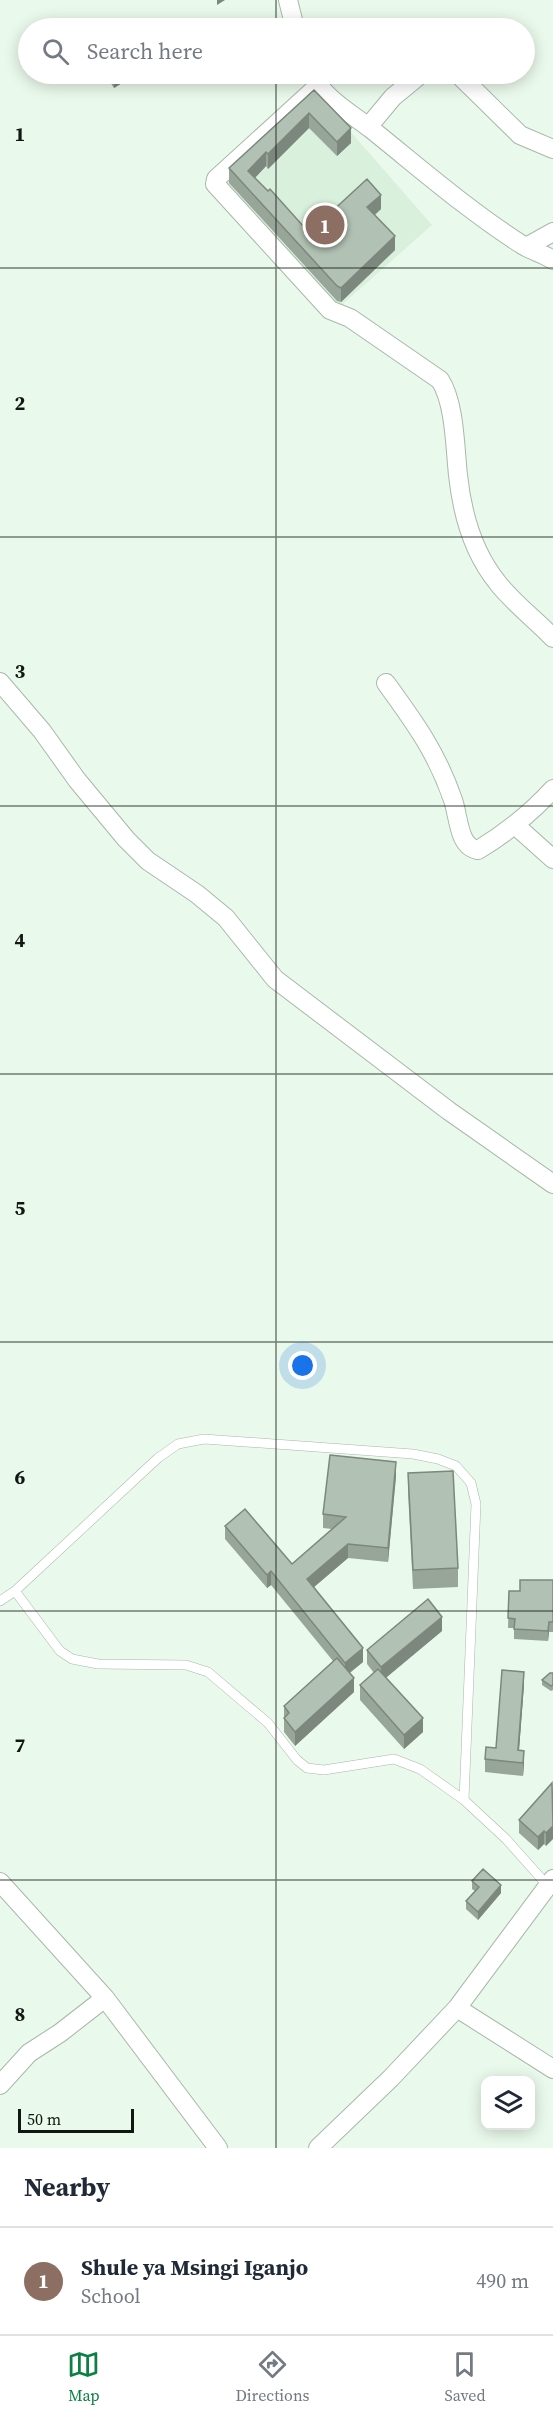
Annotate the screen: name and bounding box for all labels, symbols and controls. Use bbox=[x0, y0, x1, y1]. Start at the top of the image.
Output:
search box bbox=[18, 18, 535, 84]
icon: search bbox=[39, 35, 72, 68]
text: Search here bbox=[87, 36, 203, 66]
text: 1 bbox=[15, 120, 25, 148]
pin: 1 bbox=[306, 202, 344, 248]
text: 2 bbox=[15, 389, 26, 417]
text: 3 bbox=[15, 657, 26, 685]
text: 4 bbox=[15, 926, 26, 954]
text: 5 bbox=[15, 1194, 26, 1222]
your location bbox=[288, 1351, 317, 1380]
text: 6 bbox=[15, 1463, 26, 1491]
text: 7 bbox=[15, 1731, 26, 1759]
text: 8 bbox=[15, 2000, 25, 2028]
map controls bbox=[481, 2076, 535, 2130]
button: layers bbox=[481, 2076, 535, 2130]
scale bar bbox=[18, 2106, 134, 2134]
text: 50 m bbox=[27, 2108, 61, 2130]
text: Nearby bbox=[24, 2169, 110, 2205]
text: Shule ya Msingi Iganjo bbox=[81, 2252, 308, 2282]
text: 1 bbox=[38, 2267, 49, 2295]
text: 490 m bbox=[476, 2267, 529, 2295]
text: School bbox=[81, 2282, 141, 2310]
tab: Map bbox=[67, 2348, 100, 2406]
tab: Directions bbox=[235, 2348, 310, 2406]
tab: Saved bbox=[444, 2348, 486, 2406]

